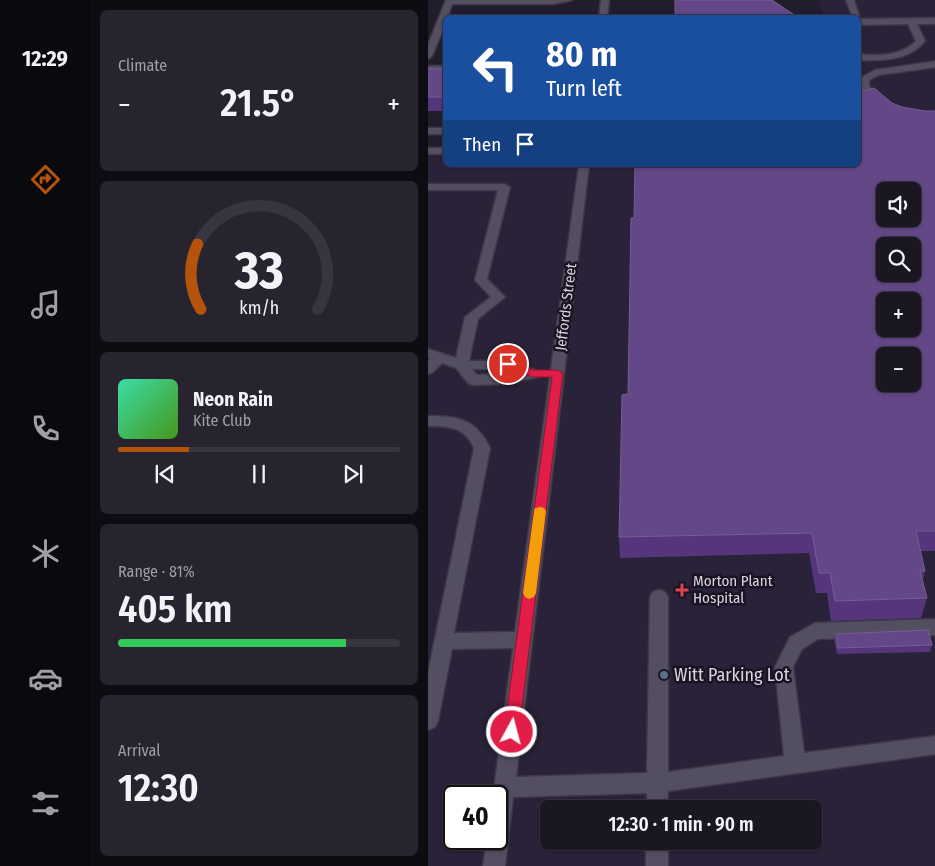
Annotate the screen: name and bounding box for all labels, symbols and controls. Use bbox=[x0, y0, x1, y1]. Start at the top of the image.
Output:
text: 80 m bbox=[546, 33, 618, 75]
icon: left bbox=[463, 35, 528, 100]
text: 12:29 bbox=[22, 45, 68, 72]
text: Climate bbox=[118, 56, 167, 75]
text: Turn left bbox=[546, 75, 622, 102]
text: 21.5° bbox=[220, 80, 298, 126]
text: − bbox=[118, 88, 131, 121]
text: + bbox=[387, 88, 400, 121]
icon: arrive bbox=[511, 130, 539, 158]
text: Then bbox=[463, 133, 501, 156]
icon: directions bbox=[28, 162, 63, 197]
map controls bbox=[876, 182, 921, 392]
button: sound bbox=[876, 182, 921, 227]
button: search bbox=[876, 237, 921, 282]
text: 33 bbox=[233, 239, 284, 302]
street label: Jeffords Street bbox=[552, 262, 580, 352]
icon: music bbox=[28, 287, 63, 322]
button: + bbox=[876, 292, 921, 337]
text: km/h bbox=[239, 297, 279, 319]
pin bbox=[487, 343, 529, 385]
button: − bbox=[876, 347, 921, 392]
icon: arrive bbox=[494, 350, 522, 378]
text: Neon Rain bbox=[193, 388, 273, 411]
icon: phone bbox=[28, 411, 63, 446]
text: Kite Club bbox=[193, 411, 251, 430]
icon: previous bbox=[151, 460, 179, 488]
icon: pause bbox=[245, 460, 273, 488]
icon: next bbox=[339, 460, 367, 488]
icon: climate bbox=[28, 536, 63, 571]
text: Range · 81% bbox=[118, 562, 195, 581]
place label: Morton Plant Hospital bbox=[693, 572, 773, 607]
marker: Morton Plant Hospital bbox=[675, 583, 689, 597]
text: 405 km bbox=[118, 586, 232, 632]
icon: car bbox=[28, 661, 63, 696]
place label: Witt Parking Lot bbox=[674, 664, 790, 686]
marker: Witt Parking Lot bbox=[658, 669, 670, 681]
position arrow bbox=[485, 705, 537, 757]
text: Arrival bbox=[118, 741, 160, 760]
text: 12:30 bbox=[118, 765, 199, 811]
speed limit sign: 40 bbox=[443, 785, 508, 850]
icon: filters bbox=[28, 786, 63, 821]
text: 12:30 · 1 min · 90 m bbox=[608, 813, 754, 836]

